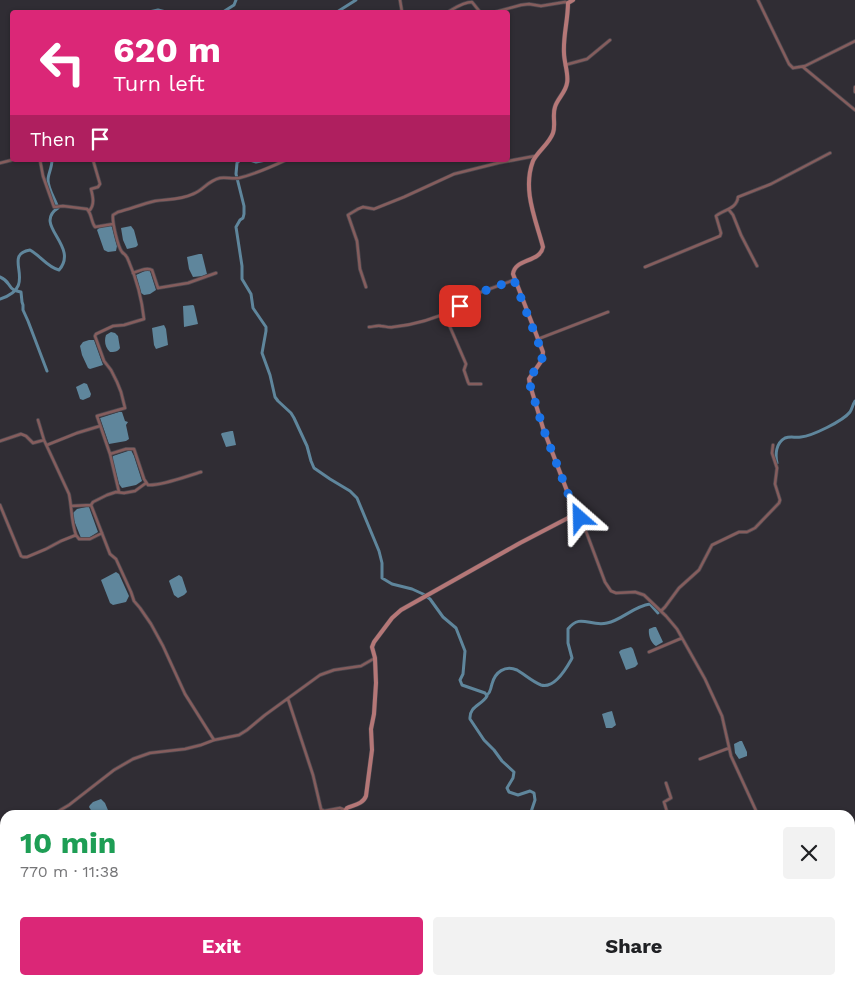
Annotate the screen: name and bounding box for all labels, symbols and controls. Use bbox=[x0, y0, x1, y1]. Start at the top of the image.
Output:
text: 620 m bbox=[113, 29, 221, 71]
icon: left bbox=[30, 30, 95, 95]
text: Turn left bbox=[113, 71, 205, 96]
icon: arrive bbox=[86, 125, 114, 153]
text: Then bbox=[30, 128, 76, 151]
pin bbox=[439, 285, 481, 327]
icon: arrive bbox=[446, 292, 474, 320]
position arrow bbox=[553, 491, 605, 543]
text: 10 min bbox=[20, 825, 116, 860]
button: close bbox=[783, 827, 835, 879]
text: 770 m · 11:38 bbox=[20, 862, 119, 881]
button: Exit bbox=[20, 917, 423, 975]
button: Share bbox=[433, 917, 835, 975]

